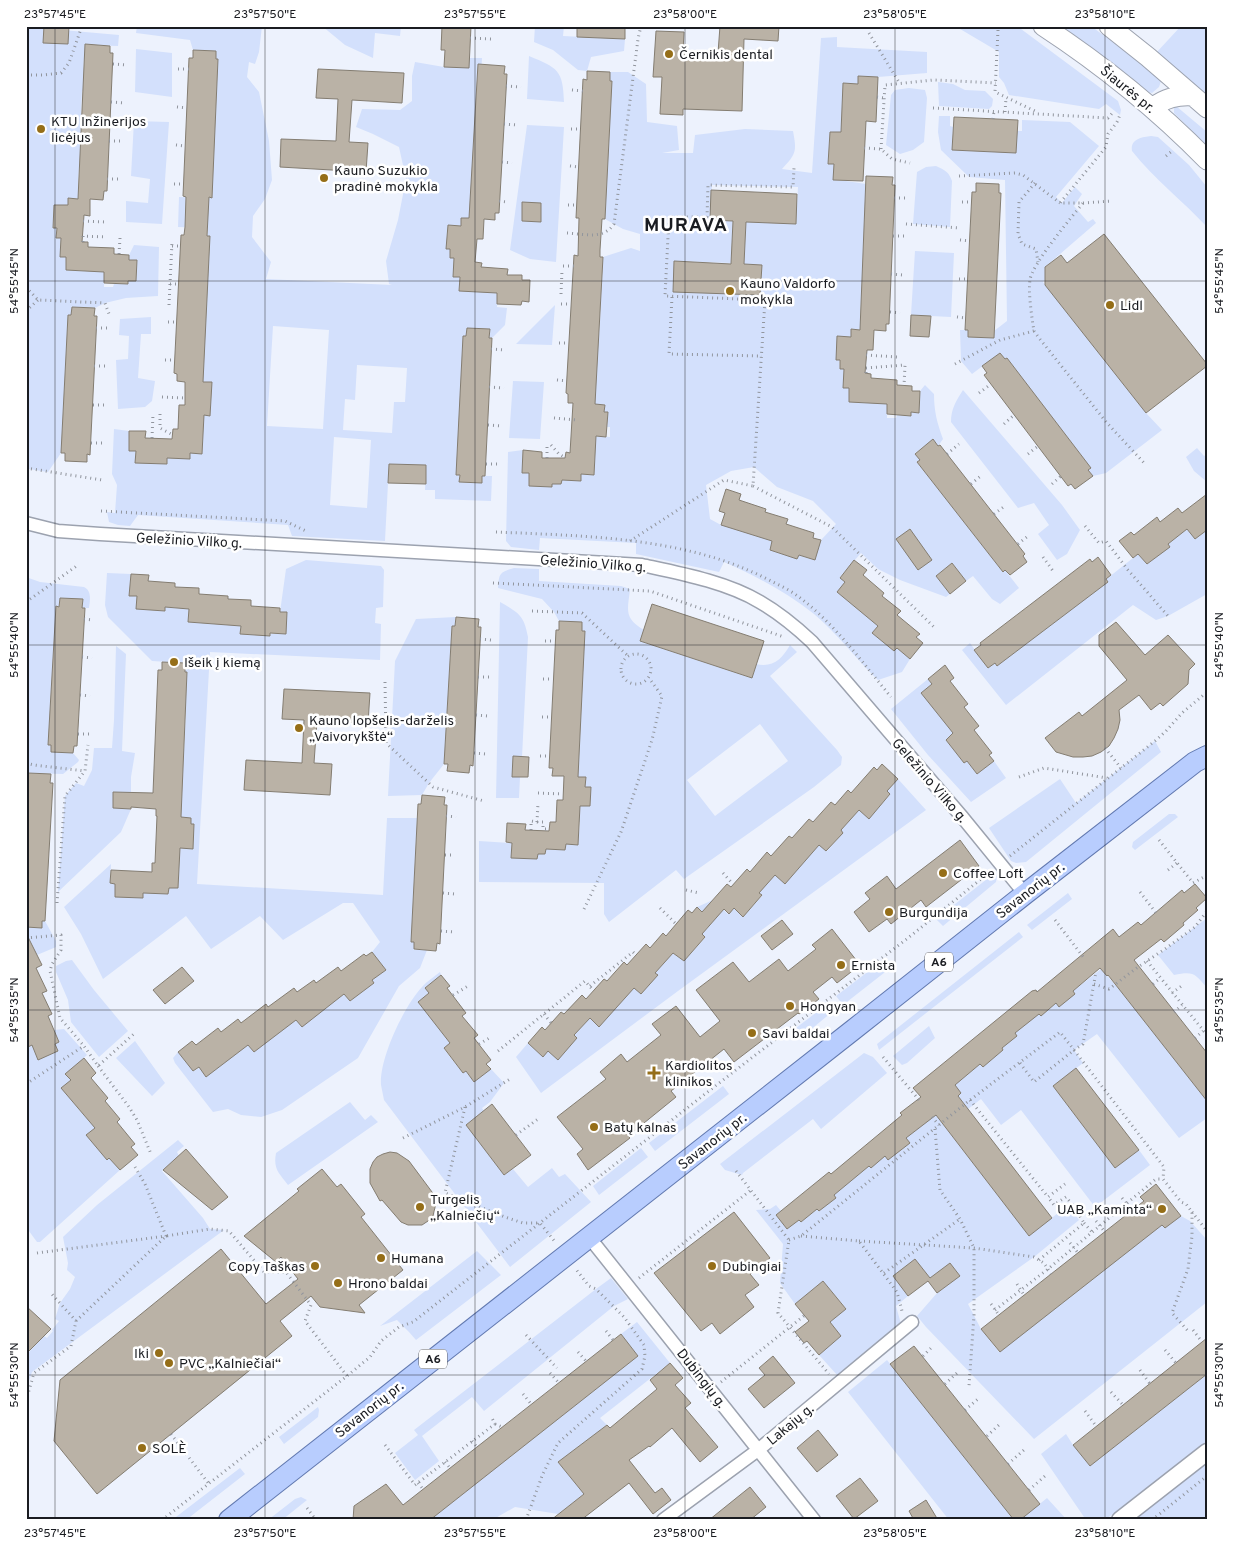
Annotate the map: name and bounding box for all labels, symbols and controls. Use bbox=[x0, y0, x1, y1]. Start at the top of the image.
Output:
text: 23°57'45"E bbox=[24, 7, 86, 23]
text: 23°57'50"E bbox=[234, 7, 296, 23]
text: 23°57'55"E bbox=[444, 7, 506, 23]
text: 23°58'00"E bbox=[653, 7, 717, 23]
text: 23°58'05"E bbox=[863, 7, 927, 23]
text: 23°58'10"E bbox=[1074, 7, 1136, 23]
place label: Černikis dental bbox=[679, 46, 773, 64]
marker: Černikis dental bbox=[663, 48, 675, 60]
street label: Šiaurės pr. bbox=[1096, 62, 1159, 118]
place label: KTU Inžinerijos licėjus bbox=[51, 114, 146, 147]
marker: KTU Inžinerijos licėjus bbox=[35, 123, 47, 135]
place label: Kauno Suzukio pradinė mokykla bbox=[334, 163, 438, 196]
marker: Kauno Suzukio pradinė mokykla bbox=[318, 172, 330, 184]
district label: MURAVA bbox=[644, 214, 728, 238]
text: 54°55'45"N bbox=[7, 248, 23, 314]
text: 54°55'45"N bbox=[1212, 248, 1228, 314]
place label: Kauno Valdorfo mokykla bbox=[740, 276, 836, 309]
marker: Kauno Valdorfo mokykla bbox=[724, 285, 736, 297]
place label: Lidl bbox=[1120, 298, 1143, 315]
marker: Lidl bbox=[1104, 299, 1116, 311]
street label: Geležinio Vilko g. bbox=[135, 530, 242, 553]
street label: Geležinio Vilko g. bbox=[539, 552, 647, 577]
text: 54°55'40"N bbox=[7, 612, 23, 678]
text: 54°55'40"N bbox=[1212, 612, 1228, 678]
place label: Išeik į kiemą bbox=[184, 655, 261, 672]
marker: Išeik į kiemą bbox=[168, 656, 180, 668]
place label: Kauno lopšelis-darželis „Vaivorykštė“ bbox=[309, 713, 454, 746]
marker: Kauno lopšelis-darželis „Vaivorykštė“ bbox=[293, 722, 305, 734]
street label: Geležinio Vilko g. bbox=[888, 735, 970, 827]
street label: Savanorių pr. bbox=[993, 859, 1069, 923]
place label: Coffee Loft bbox=[953, 866, 1024, 883]
marker: Coffee Loft bbox=[937, 867, 949, 879]
place label: Burgundija bbox=[899, 905, 968, 922]
marker: Burgundija bbox=[883, 906, 895, 918]
road number: A6 bbox=[925, 952, 953, 972]
place label: Ernista bbox=[851, 958, 895, 975]
marker: Ernista bbox=[835, 959, 847, 971]
text: 54°55'35"N bbox=[7, 977, 23, 1043]
text: 54°55'35"N bbox=[1212, 977, 1228, 1043]
place label: Hongyan bbox=[800, 999, 856, 1016]
marker: Hongyan bbox=[784, 1000, 796, 1012]
place label: Savi baldai bbox=[762, 1026, 830, 1043]
marker: Savi baldai bbox=[746, 1027, 758, 1039]
place label: Kardiolitos klinikos bbox=[665, 1058, 733, 1091]
marker: Kardiolitos klinikos bbox=[647, 1066, 661, 1080]
street label: Savanorių pr. bbox=[675, 1110, 751, 1174]
place label: Batų kalnas bbox=[604, 1120, 677, 1137]
marker: Batų kalnas bbox=[588, 1121, 600, 1133]
place label: Turgelis „Kalniečių“ bbox=[430, 1192, 500, 1225]
marker: Turgelis „Kalniečių“ bbox=[414, 1201, 426, 1213]
place label: UAB „Kaminta“ bbox=[1057, 1202, 1152, 1219]
marker: UAB „Kaminta“ bbox=[1156, 1203, 1168, 1215]
place label: Humana bbox=[391, 1251, 444, 1268]
marker: Humana bbox=[375, 1252, 387, 1264]
place label: Copy Taškas bbox=[228, 1259, 305, 1276]
place label: Dubingiai bbox=[722, 1259, 781, 1276]
marker: Copy Taškas bbox=[309, 1260, 321, 1272]
marker: Dubingiai bbox=[706, 1260, 718, 1272]
place label: Hrono baldai bbox=[348, 1276, 428, 1293]
marker: Hrono baldai bbox=[332, 1277, 344, 1289]
text: 54°55'30"N bbox=[7, 1342, 23, 1408]
text: 54°55'30"N bbox=[1212, 1342, 1228, 1408]
place label: Iki bbox=[134, 1346, 149, 1363]
street label: Dubingių g. bbox=[672, 1346, 729, 1412]
marker: Iki bbox=[153, 1347, 165, 1359]
road number: A6 bbox=[419, 1350, 447, 1368]
place label: PVC „Kalniečiai“ bbox=[179, 1356, 281, 1373]
marker: PVC „Kalniečiai“ bbox=[163, 1357, 175, 1369]
street label: Savanorių pr. bbox=[332, 1378, 408, 1442]
street label: Lakajų g. bbox=[764, 1401, 818, 1450]
place label: SOLÈ bbox=[152, 1440, 187, 1458]
marker: SOLÈ bbox=[136, 1442, 148, 1454]
text: 23°57'45"E bbox=[24, 1526, 86, 1542]
text: 23°57'50"E bbox=[234, 1526, 296, 1542]
text: 23°57'55"E bbox=[444, 1526, 506, 1542]
text: 23°58'00"E bbox=[653, 1526, 717, 1542]
text: 23°58'05"E bbox=[863, 1526, 927, 1542]
text: 23°58'10"E bbox=[1074, 1526, 1136, 1542]

